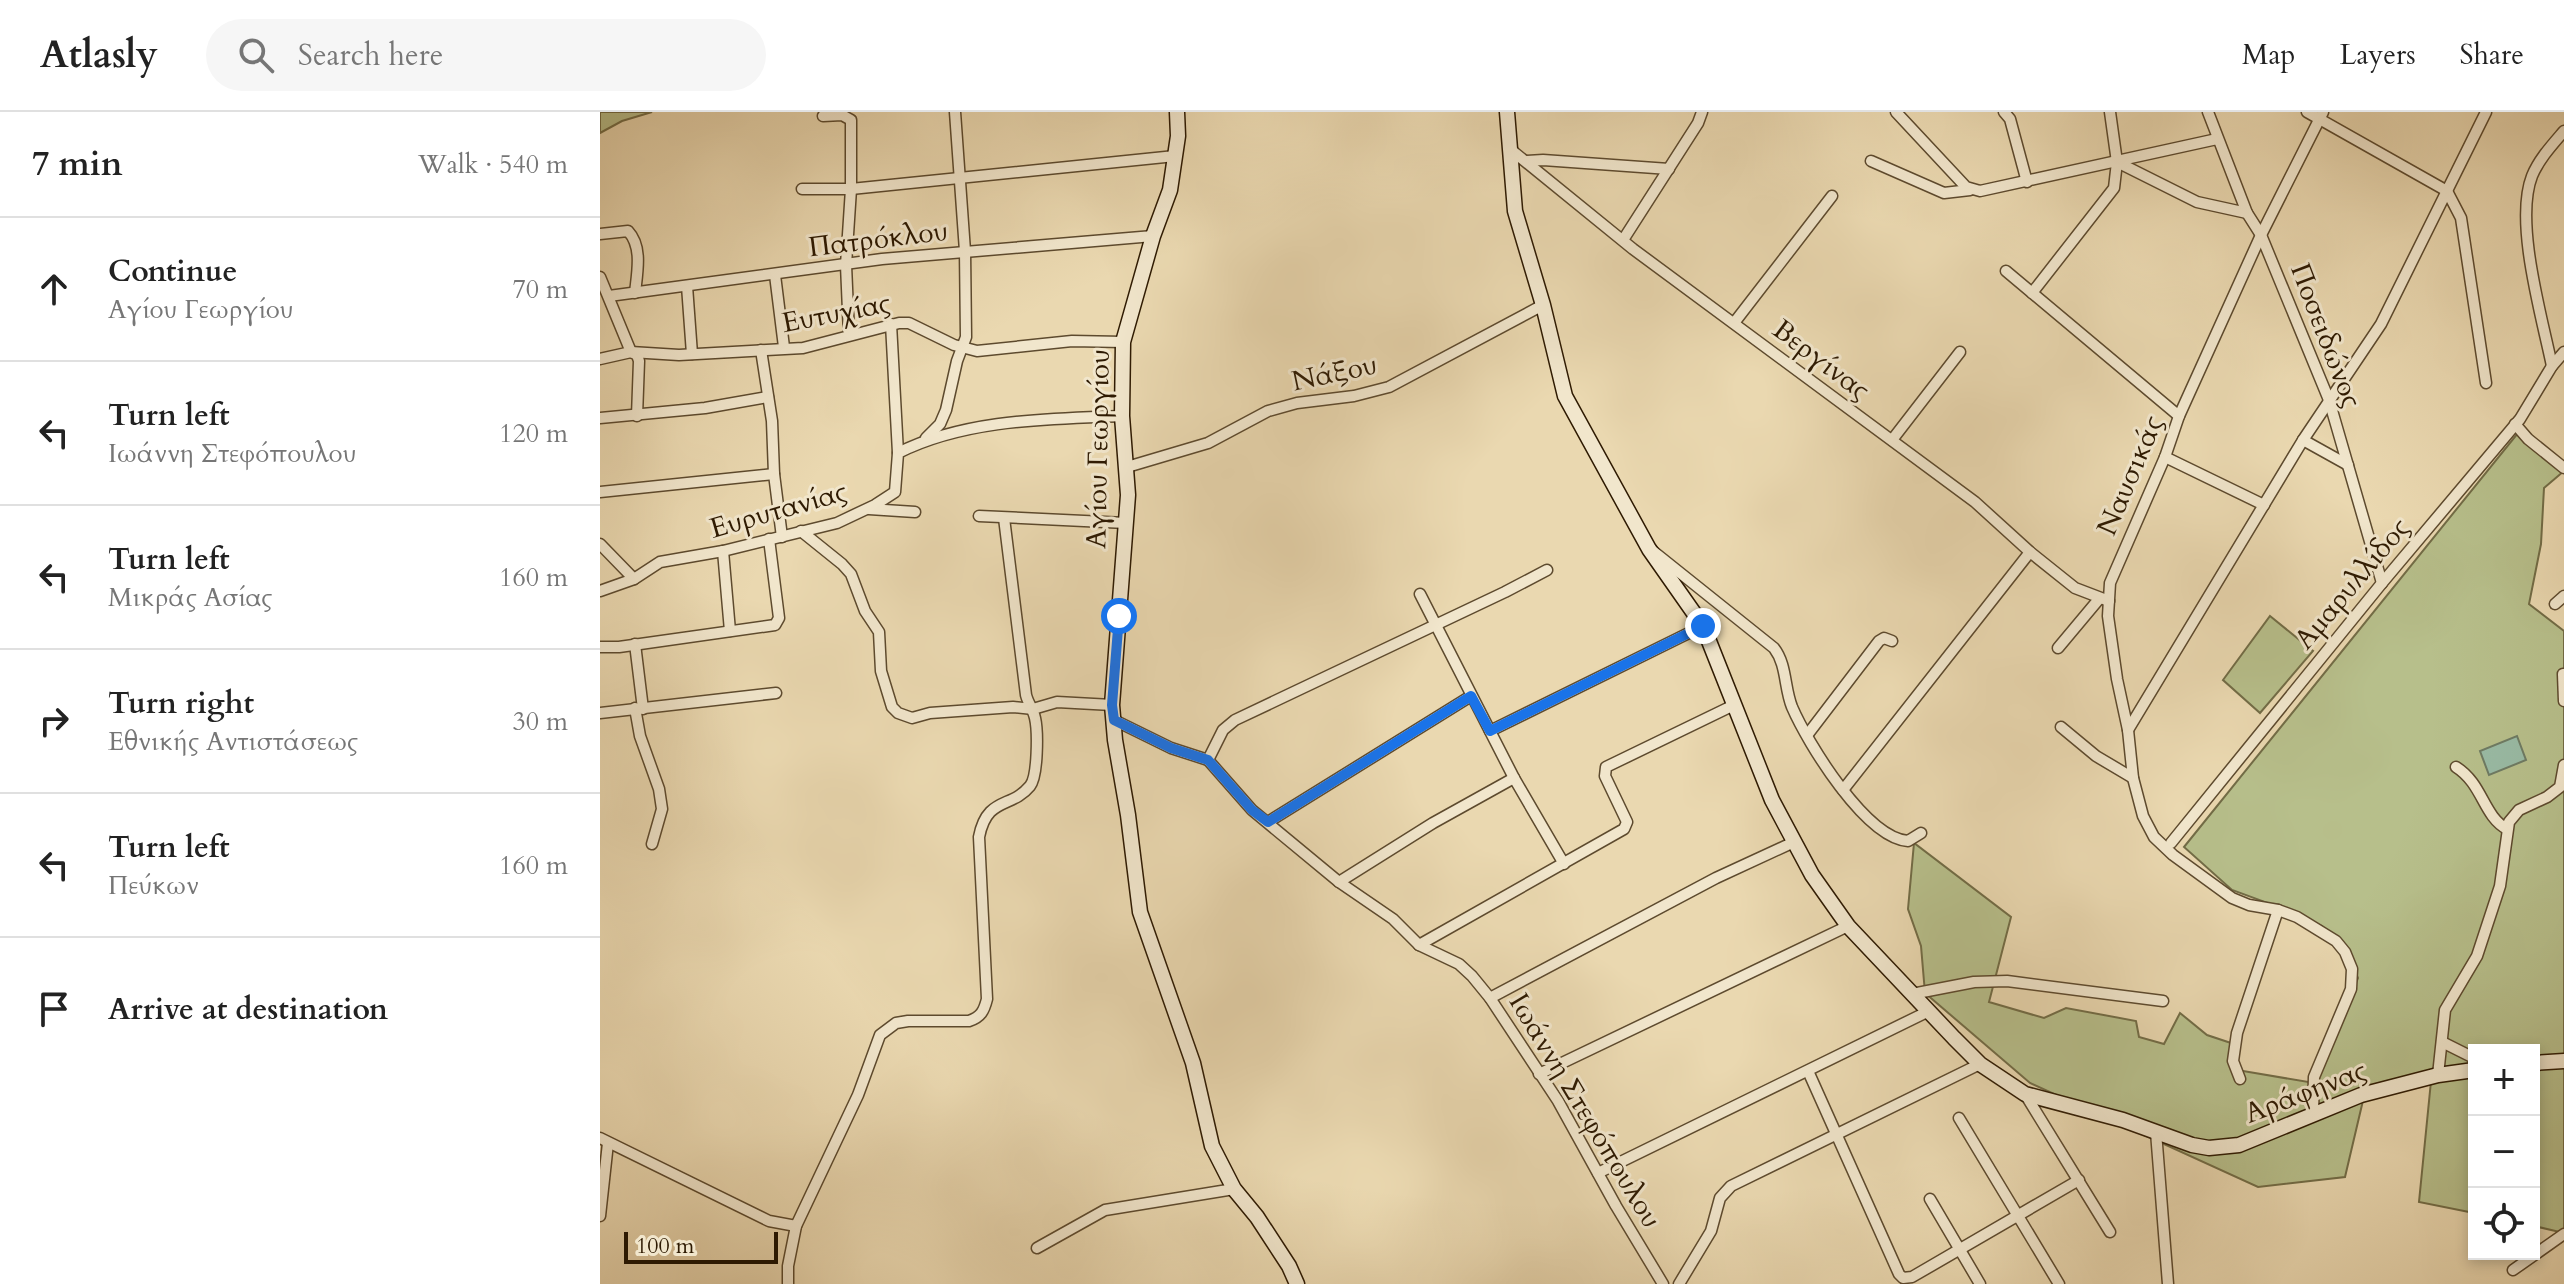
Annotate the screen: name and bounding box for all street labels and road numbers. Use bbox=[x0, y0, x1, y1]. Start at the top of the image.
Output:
street label: Πατρόκλου bbox=[806, 212, 950, 266]
street label: Ποσειδώνος bbox=[2281, 258, 2371, 413]
street label: Ευτυχίας bbox=[779, 284, 894, 342]
street label: Βεργίνας bbox=[1765, 311, 1878, 409]
street label: Νάξου bbox=[1288, 345, 1380, 401]
street label: Αγίου Γεωργίου bbox=[1077, 349, 1119, 549]
street label: Ναυσικάς bbox=[2088, 410, 2172, 541]
street label: Ευρυτανίας bbox=[705, 472, 851, 548]
street label: Αμαρυλλίδος bbox=[2285, 510, 2418, 657]
street label: Ιωάννη Στεφόπουλου bbox=[1500, 986, 1670, 1235]
street label: Αράφηνας bbox=[2239, 1051, 2372, 1133]

